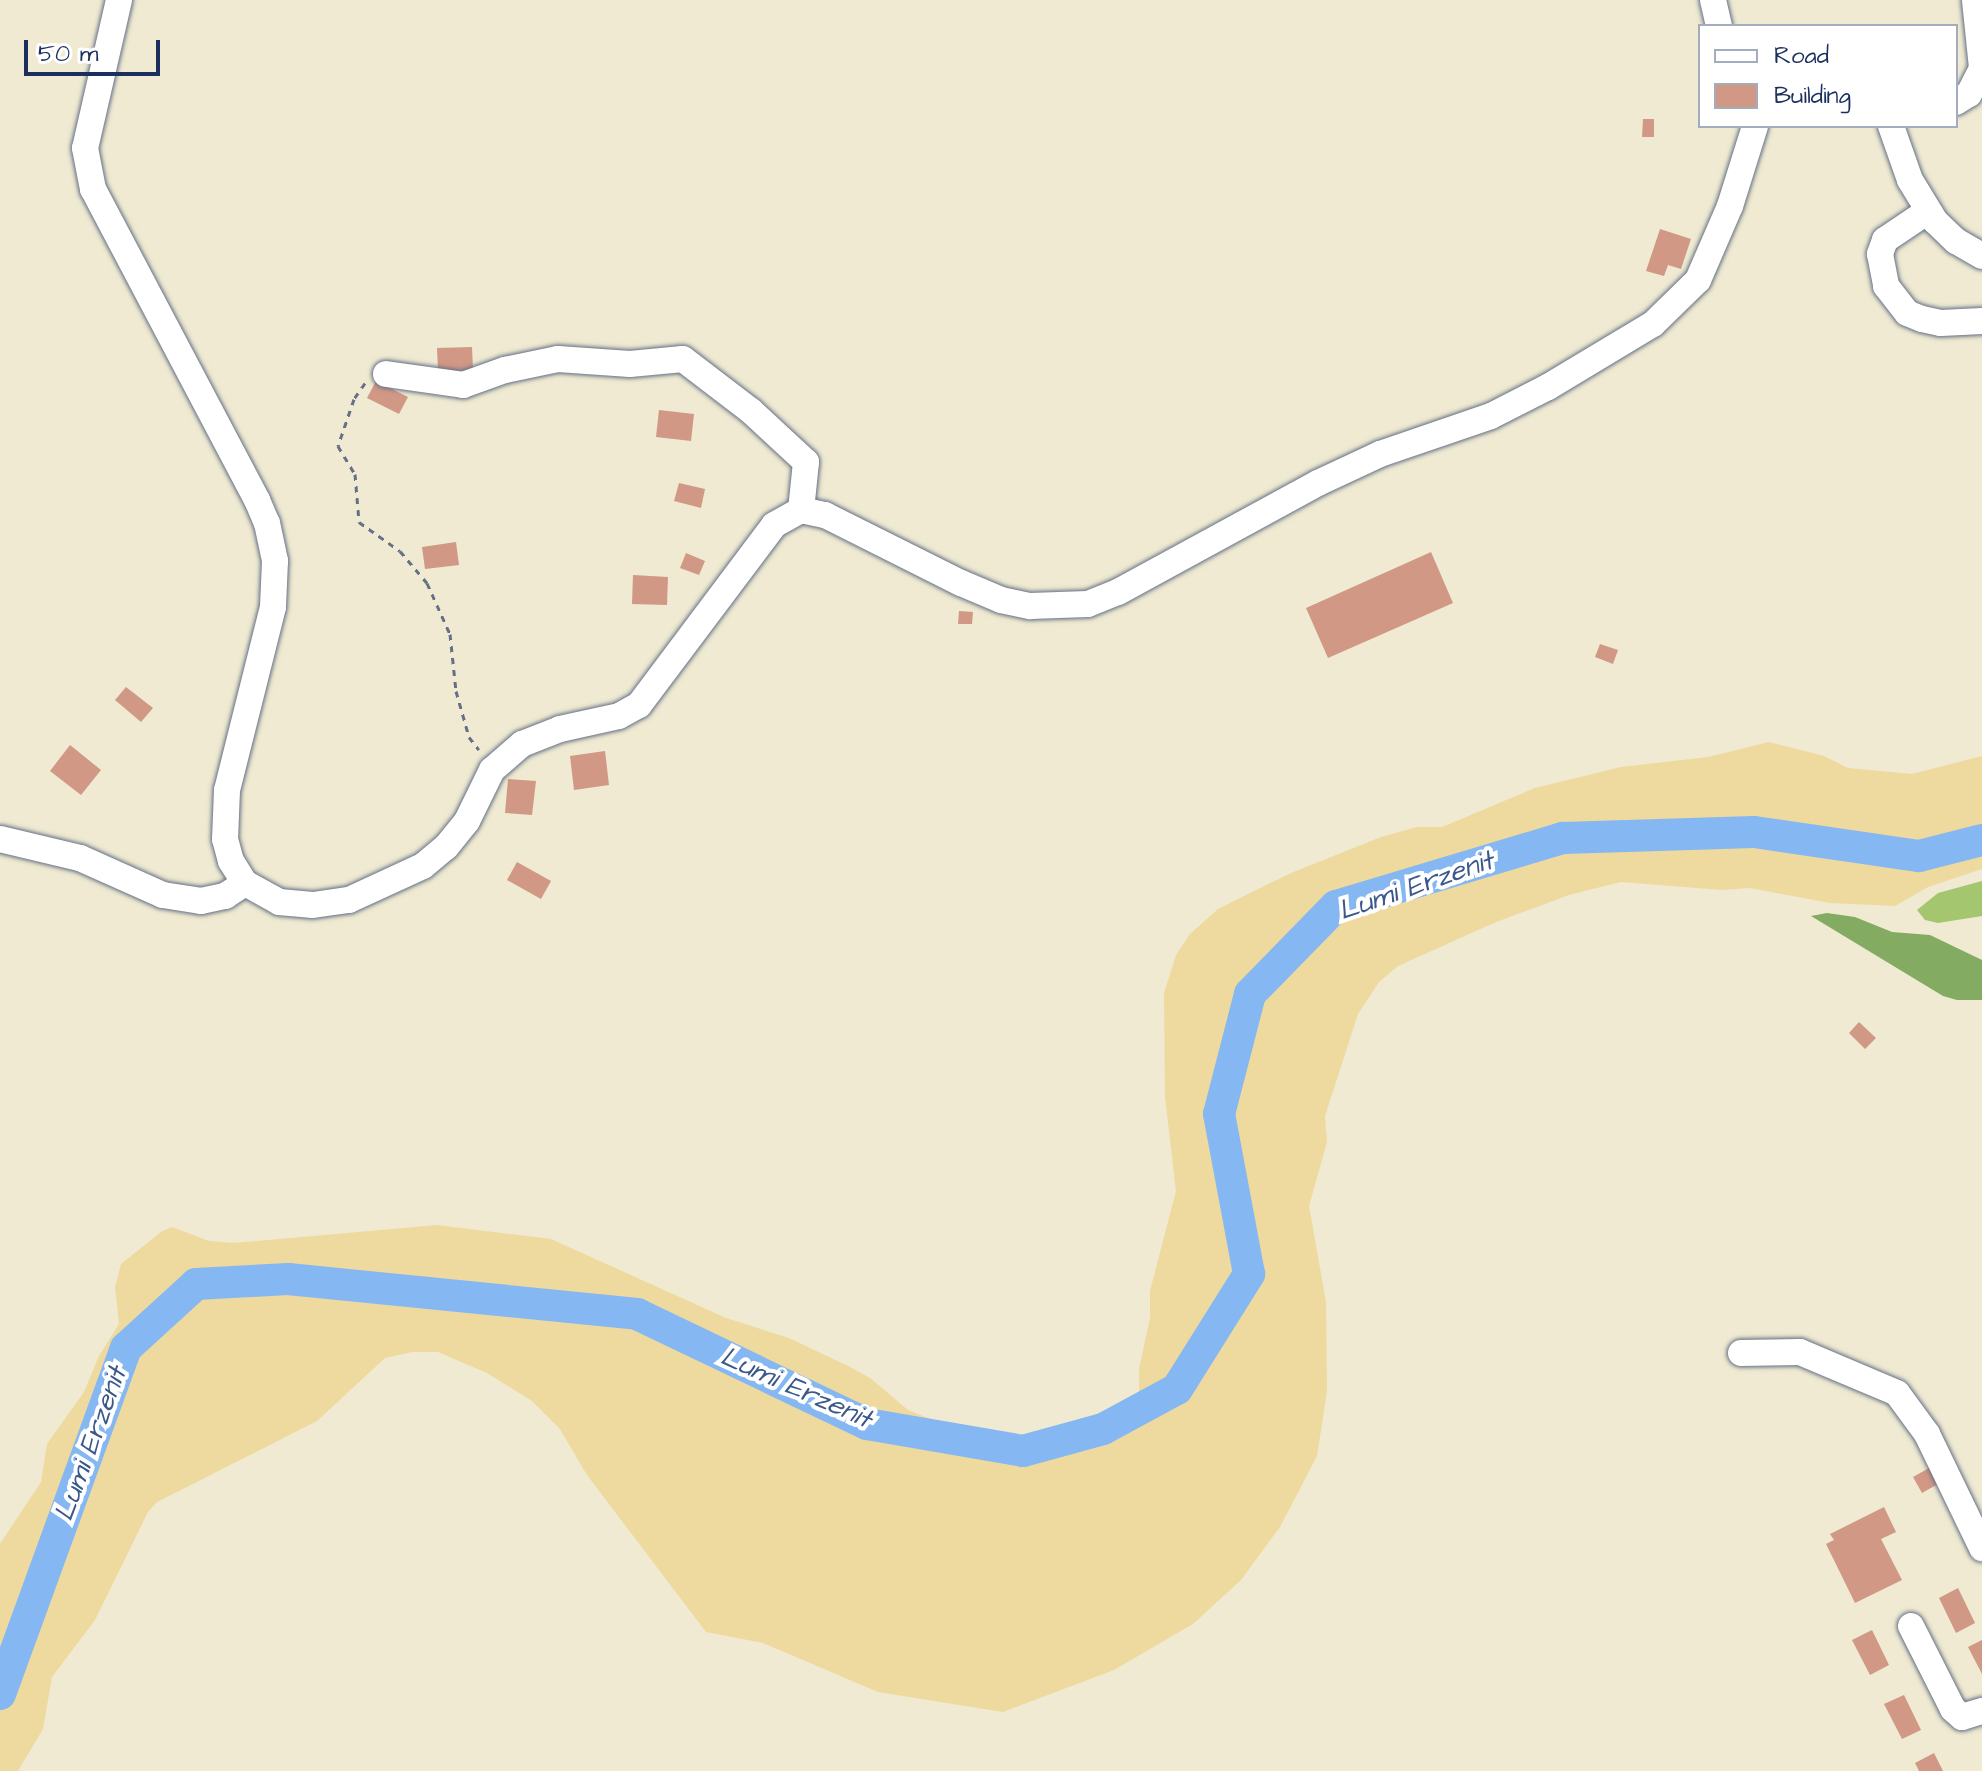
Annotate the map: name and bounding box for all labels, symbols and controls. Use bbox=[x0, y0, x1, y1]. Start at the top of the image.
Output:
scale bar bbox=[28, 24, 164, 74]
legend bbox=[1698, 24, 1958, 128]
text: 50 m bbox=[38, 37, 98, 71]
text: Road bbox=[1774, 39, 1829, 73]
text: Building bbox=[1774, 79, 1851, 113]
water label: Lumi Erzenit bbox=[1334, 844, 1498, 928]
water label: Lumi Erzenit bbox=[715, 1340, 877, 1436]
water label: Lumi Erzenit bbox=[48, 1362, 134, 1526]

